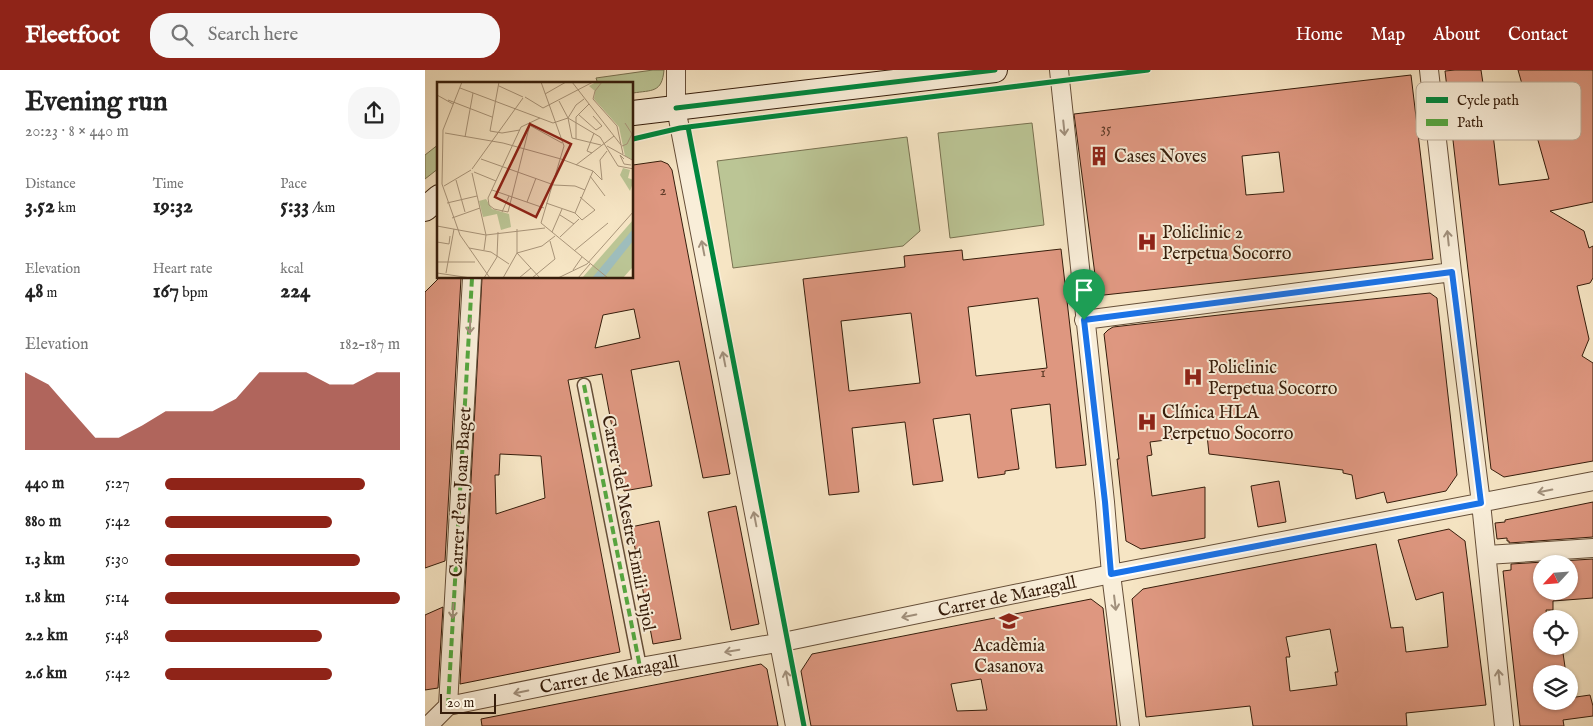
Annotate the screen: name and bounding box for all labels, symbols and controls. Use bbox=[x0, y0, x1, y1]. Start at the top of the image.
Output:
search box bbox=[150, 13, 500, 58]
text: Fleetfoot bbox=[25, 20, 120, 51]
icon: search bbox=[168, 21, 196, 49]
text: Search here bbox=[208, 23, 298, 47]
text: Home bbox=[1296, 24, 1343, 47]
text: Map bbox=[1371, 24, 1405, 47]
text: About bbox=[1433, 24, 1480, 47]
text: Contact bbox=[1508, 24, 1568, 47]
inset map bbox=[437, 82, 634, 279]
legend bbox=[1416, 82, 1581, 140]
text: Evening run bbox=[25, 85, 168, 120]
button: share bbox=[348, 87, 400, 139]
text: Cycle path bbox=[1457, 92, 1519, 110]
text: Path bbox=[1457, 114, 1484, 132]
house number: 35 bbox=[1100, 119, 1112, 138]
one-way arrow bbox=[1059, 120, 1069, 136]
text: 20:23 · 8 × 440 m bbox=[25, 122, 129, 142]
building icon: Cases Noves bbox=[1088, 145, 1110, 167]
place label: Cases Noves bbox=[1114, 146, 1207, 169]
text: Distance bbox=[25, 175, 76, 193]
text: Time bbox=[153, 175, 184, 193]
text: Pace bbox=[280, 175, 307, 193]
house number: 2 bbox=[659, 181, 667, 200]
text: 3.52 bbox=[25, 193, 55, 220]
text: 19:32 bbox=[153, 193, 193, 220]
text: 5:33 bbox=[280, 193, 309, 220]
text: km bbox=[55, 199, 76, 217]
text: /km bbox=[309, 199, 335, 217]
place label: Policlinic 2 Perpetua Socorro bbox=[1162, 222, 1292, 266]
one-way arrow bbox=[1443, 230, 1453, 246]
hospital icon: Policlinic 2 Perpetua Socorro bbox=[1136, 231, 1158, 253]
one-way arrow bbox=[698, 241, 708, 257]
text: Elevation bbox=[25, 260, 81, 278]
text: Heart rate bbox=[153, 260, 212, 278]
text: kcal bbox=[280, 260, 304, 278]
pin bbox=[1063, 269, 1105, 320]
icon: arrive bbox=[1070, 276, 1098, 304]
text: 48 bbox=[25, 278, 44, 305]
text: 167 bbox=[153, 278, 179, 305]
text: 224 bbox=[280, 278, 310, 305]
text: m bbox=[44, 284, 57, 302]
text: bpm bbox=[179, 284, 208, 302]
one-way arrow bbox=[465, 318, 474, 334]
text: Elevation bbox=[25, 335, 88, 355]
text: 182–187 m bbox=[339, 335, 400, 355]
one-way arrow bbox=[719, 351, 729, 367]
place label: Policlinic Perpetua Socorro bbox=[1208, 357, 1338, 401]
house number: 1 bbox=[1040, 363, 1046, 382]
hospital icon: Policlinic Perpetua Socorro bbox=[1182, 366, 1204, 388]
place label: Clínica HLA Perpetuo Socorro bbox=[1162, 402, 1294, 446]
street label: Carrer d'en Joan Baget bbox=[446, 406, 477, 578]
hospital icon: Clínica HLA Perpetuo Socorro bbox=[1136, 411, 1158, 433]
street label: Carrer del Mestre Emili Pujol bbox=[595, 414, 660, 633]
text: 440 m bbox=[25, 474, 64, 494]
text: 5:27 bbox=[105, 474, 130, 494]
one-way arrow bbox=[1538, 487, 1554, 496]
one-way arrow bbox=[750, 511, 759, 527]
text: 880 m bbox=[25, 512, 61, 532]
text: 5:42 bbox=[105, 512, 130, 532]
text: 1.3 km bbox=[25, 550, 65, 570]
text: 5:30 bbox=[105, 550, 129, 570]
north arrow bbox=[1533, 555, 1577, 600]
map controls bbox=[1533, 555, 1578, 710]
street label: Carrer de Maragall bbox=[936, 572, 1079, 623]
text: 1.8 km bbox=[25, 588, 65, 608]
text: 5:14 bbox=[105, 588, 129, 608]
one-way arrow bbox=[1110, 595, 1120, 611]
one-way arrow bbox=[449, 602, 458, 618]
school or university icon: Acadèmia Casanova bbox=[998, 610, 1020, 632]
button: locate bbox=[1533, 610, 1578, 655]
one-way arrow bbox=[902, 612, 918, 621]
text: 2.2 km bbox=[25, 626, 68, 646]
text: 5:48 bbox=[105, 626, 129, 646]
place label: Acadèmia Casanova bbox=[972, 635, 1045, 679]
one-way arrow bbox=[724, 647, 740, 656]
street label: Carrer de Maragall bbox=[538, 651, 681, 700]
text: 2.6 km bbox=[25, 664, 67, 684]
text: 5:42 bbox=[105, 664, 130, 684]
button: layers bbox=[1533, 665, 1578, 710]
one-way arrow bbox=[781, 670, 791, 686]
one-way arrow bbox=[1494, 670, 1504, 686]
one-way arrow bbox=[513, 688, 529, 697]
scale bar bbox=[440, 691, 496, 714]
text: 20 m bbox=[447, 694, 474, 712]

